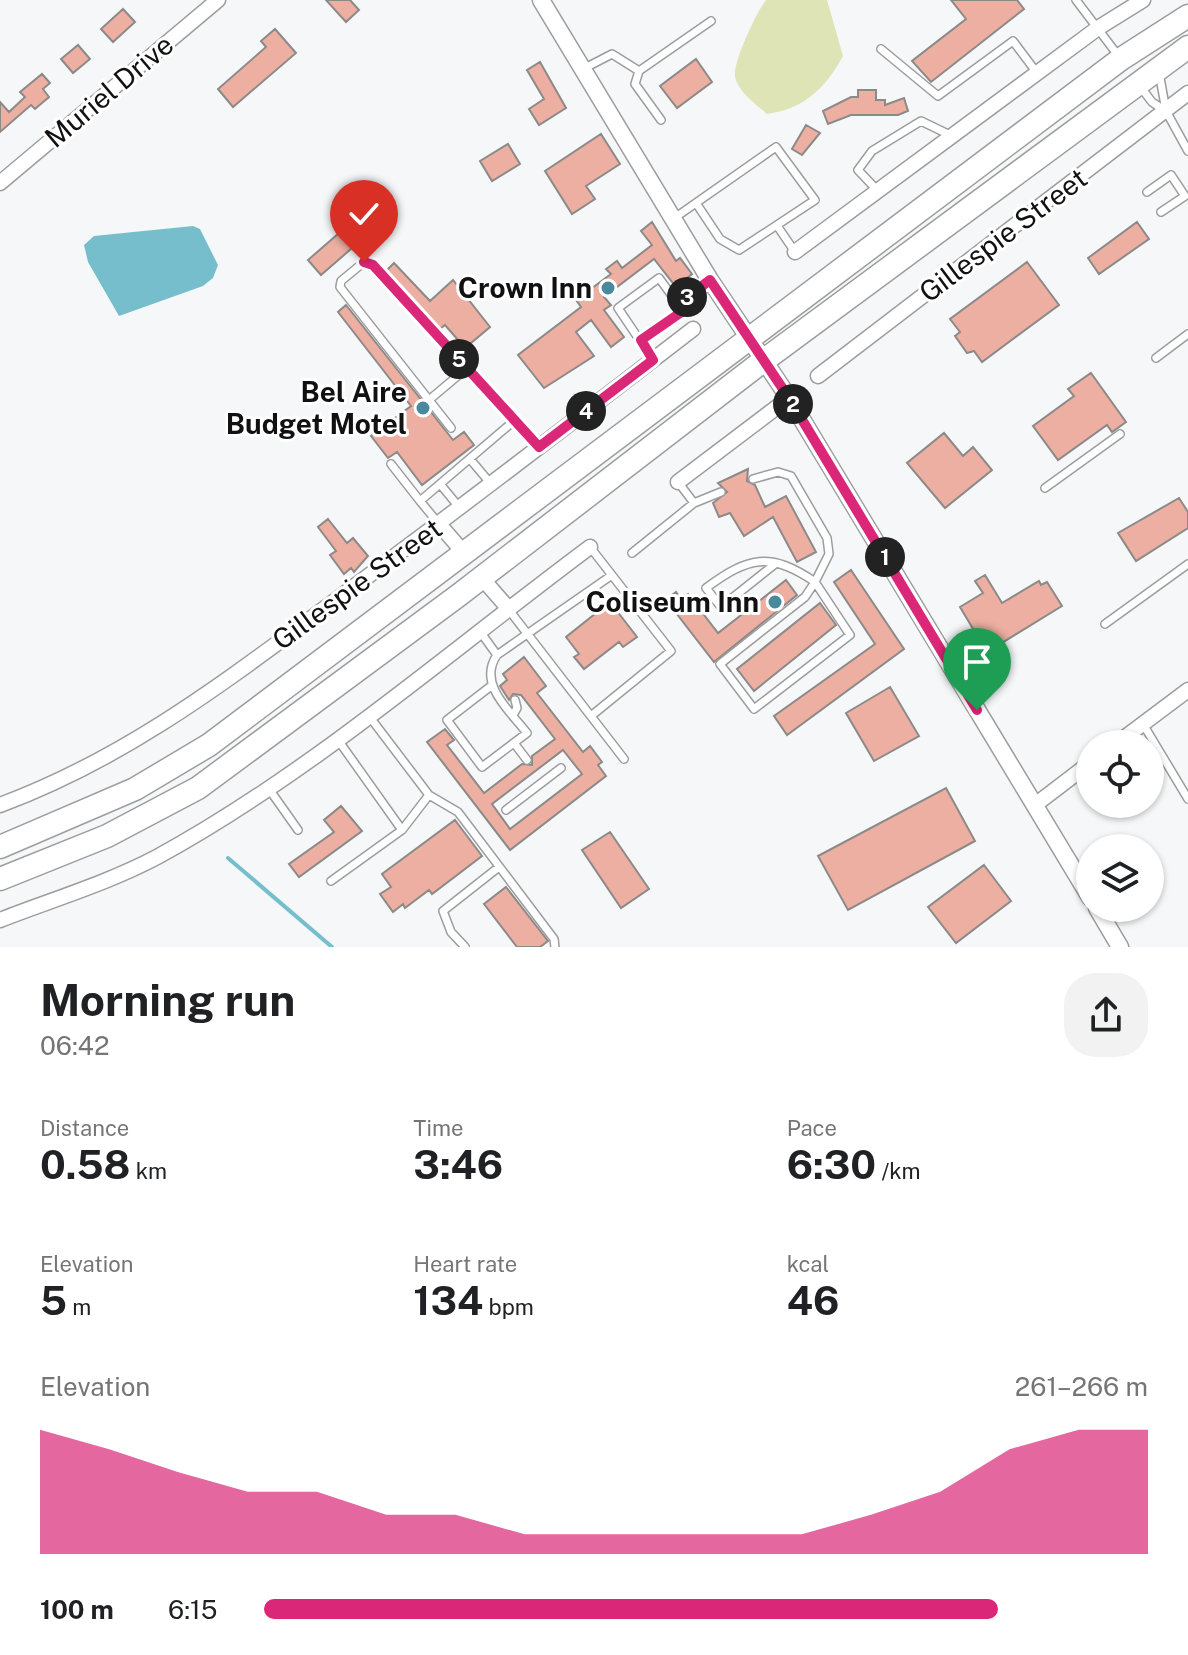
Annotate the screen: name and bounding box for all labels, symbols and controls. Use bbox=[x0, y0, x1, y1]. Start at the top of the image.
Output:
street label: Muriel Drive bbox=[38, 27, 180, 154]
street label: Gillespie Street bbox=[912, 161, 1093, 308]
pin bbox=[330, 180, 398, 262]
icon: check bbox=[342, 192, 386, 236]
place label: Crown Inn bbox=[458, 271, 592, 304]
pin: 3 bbox=[667, 277, 707, 317]
marker: Crown Inn bbox=[599, 279, 617, 297]
text: 3 bbox=[680, 284, 694, 310]
pin: 5 bbox=[439, 339, 479, 379]
text: 5 bbox=[452, 346, 466, 372]
place label: Bel Aire Budget Motel bbox=[226, 375, 407, 440]
pin: 2 bbox=[773, 384, 813, 424]
pin: 4 bbox=[566, 391, 606, 431]
text: 2 bbox=[786, 391, 800, 417]
text: 4 bbox=[579, 398, 593, 424]
marker: Bel Aire Budget Motel bbox=[414, 399, 432, 417]
street label: Gillespie Street bbox=[266, 511, 448, 656]
pin: 1 bbox=[865, 537, 905, 577]
text: 1 bbox=[880, 544, 890, 570]
place label: Coliseum Inn bbox=[585, 585, 759, 618]
marker: Coliseum Inn bbox=[766, 593, 784, 611]
pin bbox=[943, 628, 1011, 710]
icon: arrive bbox=[955, 640, 999, 684]
map controls bbox=[1076, 730, 1164, 922]
button: locate bbox=[1076, 730, 1164, 818]
button: layers bbox=[1076, 834, 1164, 922]
button: share bbox=[1064, 973, 1148, 1057]
text: Morning run bbox=[40, 974, 295, 1026]
text: 06:42 bbox=[40, 1030, 109, 1061]
text: Distance bbox=[40, 1115, 129, 1141]
text: Time bbox=[413, 1115, 463, 1141]
text: Pace bbox=[787, 1115, 837, 1141]
text: 0.58 bbox=[40, 1141, 130, 1188]
text: 3:46 bbox=[413, 1141, 503, 1188]
text: 6:30 bbox=[787, 1141, 876, 1188]
text: km bbox=[130, 1158, 167, 1184]
text: /km bbox=[876, 1158, 921, 1184]
text: Elevation bbox=[40, 1251, 133, 1277]
text: Heart rate bbox=[413, 1251, 517, 1277]
text: kcal bbox=[787, 1251, 829, 1277]
text: 5 bbox=[40, 1277, 67, 1324]
text: 134 bbox=[413, 1277, 483, 1324]
text: 46 bbox=[787, 1277, 839, 1324]
text: m bbox=[67, 1294, 91, 1320]
text: bpm bbox=[483, 1294, 534, 1320]
text: Elevation bbox=[40, 1371, 150, 1402]
text: 261–266 m bbox=[1015, 1371, 1148, 1402]
text: 100 m bbox=[40, 1594, 114, 1625]
text: 6:15 bbox=[168, 1594, 217, 1625]

